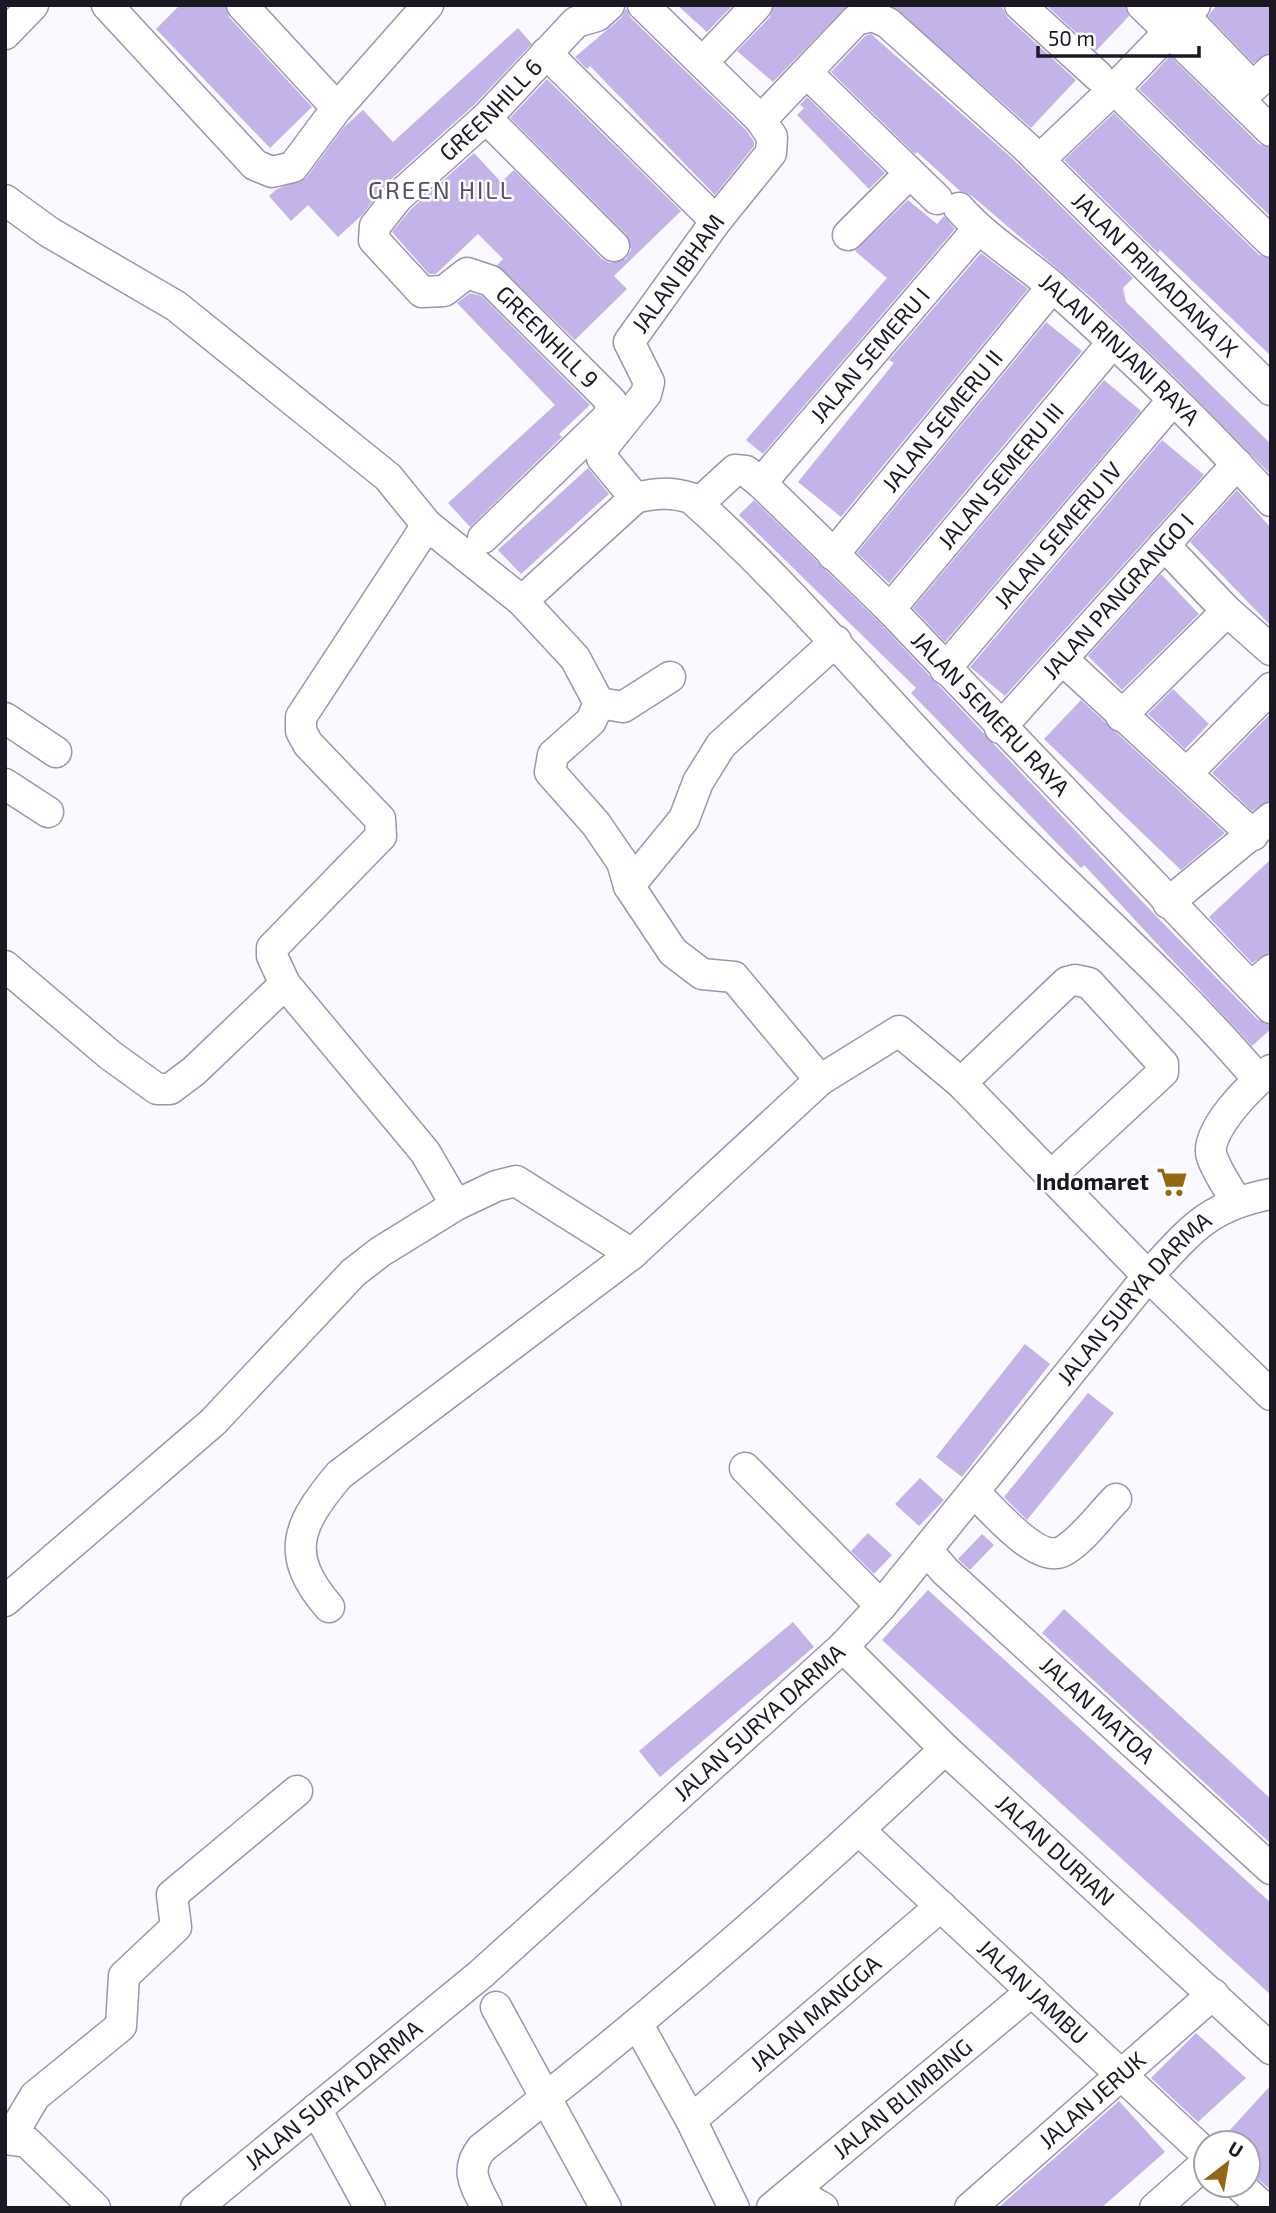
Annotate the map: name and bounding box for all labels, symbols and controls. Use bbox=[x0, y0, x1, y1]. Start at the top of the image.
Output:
scale bar bbox=[1038, 14, 1199, 58]
text: 50 m bbox=[1048, 25, 1095, 50]
street label: GREENHILL 6 bbox=[433, 52, 547, 166]
district label: GREEN HILL bbox=[368, 175, 514, 204]
street label: JALAN PRIMADANA IX bbox=[1067, 186, 1244, 362]
street label: JALAN IBHAM bbox=[625, 208, 729, 338]
street label: JALAN RINJANI RAYA bbox=[1034, 267, 1206, 431]
street label: GREENHILL 9 bbox=[491, 279, 605, 393]
street label: JALAN SEMERU I bbox=[804, 281, 935, 428]
street label: JALAN SEMERU II bbox=[875, 344, 1008, 497]
street label: JALAN SEMERU III bbox=[931, 397, 1069, 554]
street label: JALAN SEMERU IV bbox=[987, 456, 1127, 614]
street label: JALAN PANGRANGO I bbox=[1036, 507, 1199, 684]
street label: JALAN SEMERU RAYA bbox=[906, 625, 1076, 802]
supermarket icon: Indomaret bbox=[1155, 1165, 1189, 1199]
place label: Indomaret bbox=[1036, 1167, 1149, 1195]
street label: JALAN SURYA DARMA bbox=[1051, 1205, 1217, 1390]
street label: JALAN SURYA DARMA bbox=[667, 1637, 851, 1806]
street label: JALAN MATOA bbox=[1035, 1650, 1162, 1769]
street label: JALAN DURIAN bbox=[991, 1788, 1121, 1911]
street label: JALAN JAMBU bbox=[972, 1933, 1094, 2050]
street label: JALAN MANGGA bbox=[744, 1948, 887, 2076]
street label: JALAN SURYA DARMA bbox=[239, 2013, 428, 2175]
street label: JALAN BLIMBING bbox=[827, 2032, 977, 2164]
street label: JALAN JERUK bbox=[1032, 2045, 1151, 2154]
north arrow bbox=[1192, 2129, 1262, 2199]
text: U bbox=[1224, 2136, 1248, 2162]

